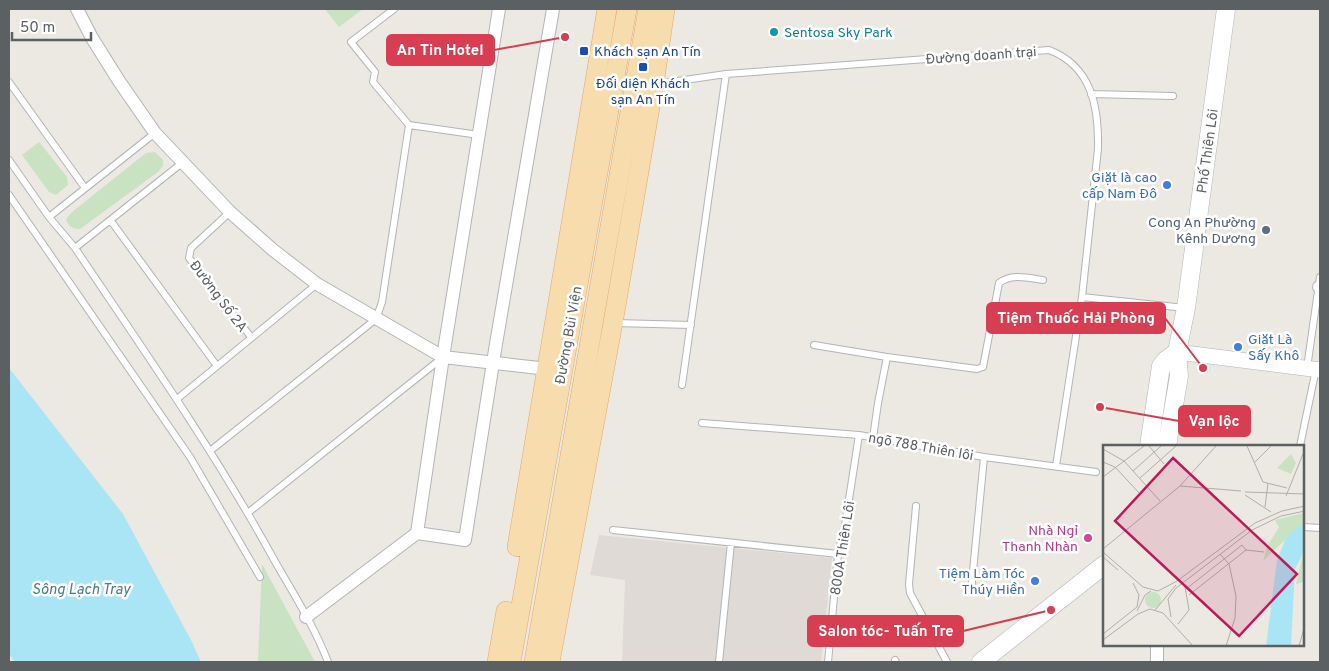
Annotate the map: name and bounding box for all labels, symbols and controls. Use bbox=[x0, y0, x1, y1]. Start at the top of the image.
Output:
scale bar bbox=[12, 10, 91, 42]
text: 50 m bbox=[20, 19, 55, 38]
place label: Sentosa Sky Park bbox=[784, 25, 893, 42]
marker: Sentosa Sky Park bbox=[768, 26, 780, 38]
callout: An Tin Hotel bbox=[387, 35, 494, 65]
text: An Tin Hotel bbox=[396, 42, 484, 61]
place label: Khách sạn An Tín bbox=[594, 44, 701, 61]
street label: Đường doanh trại bbox=[925, 44, 1037, 69]
marker: Khách sạn An Tín bbox=[578, 45, 590, 57]
marker: Đối diện Khách sạn An Tín bbox=[637, 61, 649, 73]
place label: Đối diện Khách sạn An Tín bbox=[596, 76, 690, 109]
street label: Phố Thiên Lôi bbox=[1194, 108, 1223, 195]
place label: Giặt là cao cấp Nam Đô bbox=[1082, 170, 1157, 203]
marker: Giặt là cao cấp Nam Đô bbox=[1161, 179, 1173, 191]
place label: Cong An Phường Kênh Dương bbox=[1148, 215, 1256, 248]
marker: Cong An Phường Kênh Dương bbox=[1260, 224, 1272, 236]
street label: Đường Số 2A bbox=[185, 258, 250, 336]
street label: Đường Bùi Viện bbox=[552, 285, 586, 386]
callout: Tiệm Thuốc Hải Phòng bbox=[987, 303, 1165, 333]
text: Tiệm Thuốc Hải Phòng bbox=[997, 309, 1155, 329]
place label: Giặt Là Sấy Khô bbox=[1248, 332, 1300, 365]
marker: Giặt Là Sấy Khô bbox=[1232, 341, 1244, 353]
callout: Vạn lộc bbox=[1179, 406, 1250, 436]
text: Vạn lộc bbox=[1188, 413, 1240, 432]
street label: ngõ 788 Thiên lôi bbox=[867, 430, 975, 465]
inset map bbox=[1103, 445, 1304, 646]
street label: 800A Thiên Lôi bbox=[828, 500, 859, 597]
place label: Nhà Ngỉ Thanh Nhàn bbox=[1002, 523, 1078, 556]
marker: Nhà Ngỉ Thanh Nhàn bbox=[1082, 532, 1094, 544]
place label: Tiệm Làm Tóc Thúy Hiền bbox=[939, 566, 1025, 599]
marker: Tiệm Làm Tóc Thúy Hiền bbox=[1029, 575, 1041, 587]
water label: Sông Lạch Tray bbox=[32, 581, 131, 600]
callout: Salon tóc- Tuấn Tre bbox=[808, 616, 963, 646]
text: Salon tóc- Tuấn Tre bbox=[818, 622, 954, 642]

